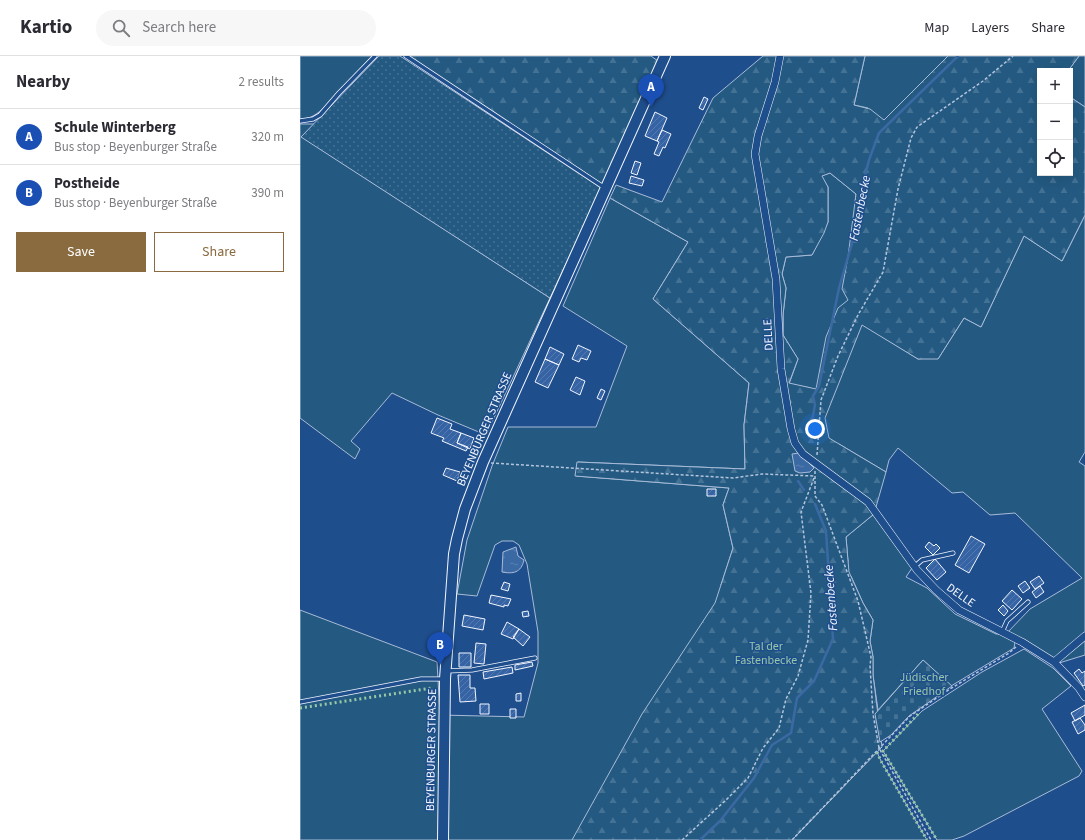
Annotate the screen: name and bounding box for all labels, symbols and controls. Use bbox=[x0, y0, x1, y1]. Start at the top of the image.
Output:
search box bbox=[96, 10, 376, 46]
text: Kartio bbox=[20, 14, 72, 41]
icon: search bbox=[110, 17, 132, 39]
text: Search here bbox=[142, 17, 216, 38]
text: Map bbox=[924, 18, 949, 38]
text: Layers bbox=[971, 18, 1009, 38]
text: Share bbox=[1031, 18, 1065, 38]
map controls bbox=[1037, 68, 1073, 176]
button: + bbox=[1037, 68, 1073, 104]
text: Nearby bbox=[16, 70, 70, 94]
text: 2 results bbox=[239, 73, 284, 91]
pin: A bbox=[638, 74, 664, 107]
button: − bbox=[1037, 104, 1073, 140]
text: Schule Winterberg bbox=[54, 117, 176, 138]
text: A bbox=[25, 128, 33, 146]
text: 320 m bbox=[251, 128, 284, 146]
text: Bus stop · Beyenburger Straße bbox=[54, 138, 217, 156]
button: locate bbox=[1037, 140, 1073, 176]
text: Postheide bbox=[54, 173, 120, 194]
water label: Fastenbecke bbox=[845, 174, 875, 243]
text: B bbox=[25, 184, 33, 202]
text: 390 m bbox=[251, 184, 284, 202]
text: Bus stop · Beyenburger Straße bbox=[54, 194, 217, 212]
button: Save bbox=[16, 232, 146, 272]
button: Share bbox=[154, 232, 284, 272]
street label: DELLE bbox=[759, 319, 778, 351]
street label: BEYENBURGER STRASSE bbox=[453, 369, 516, 489]
your location bbox=[805, 419, 825, 439]
water label: Fastenbecke bbox=[820, 564, 842, 632]
street label: DELLE bbox=[943, 579, 979, 611]
pin: B bbox=[427, 632, 453, 665]
park label: Tal der Fastenbecke bbox=[735, 638, 797, 669]
park label: Jüdischer Friedhof bbox=[899, 669, 949, 700]
street label: BEYENBURGER STRASSE bbox=[422, 689, 441, 811]

